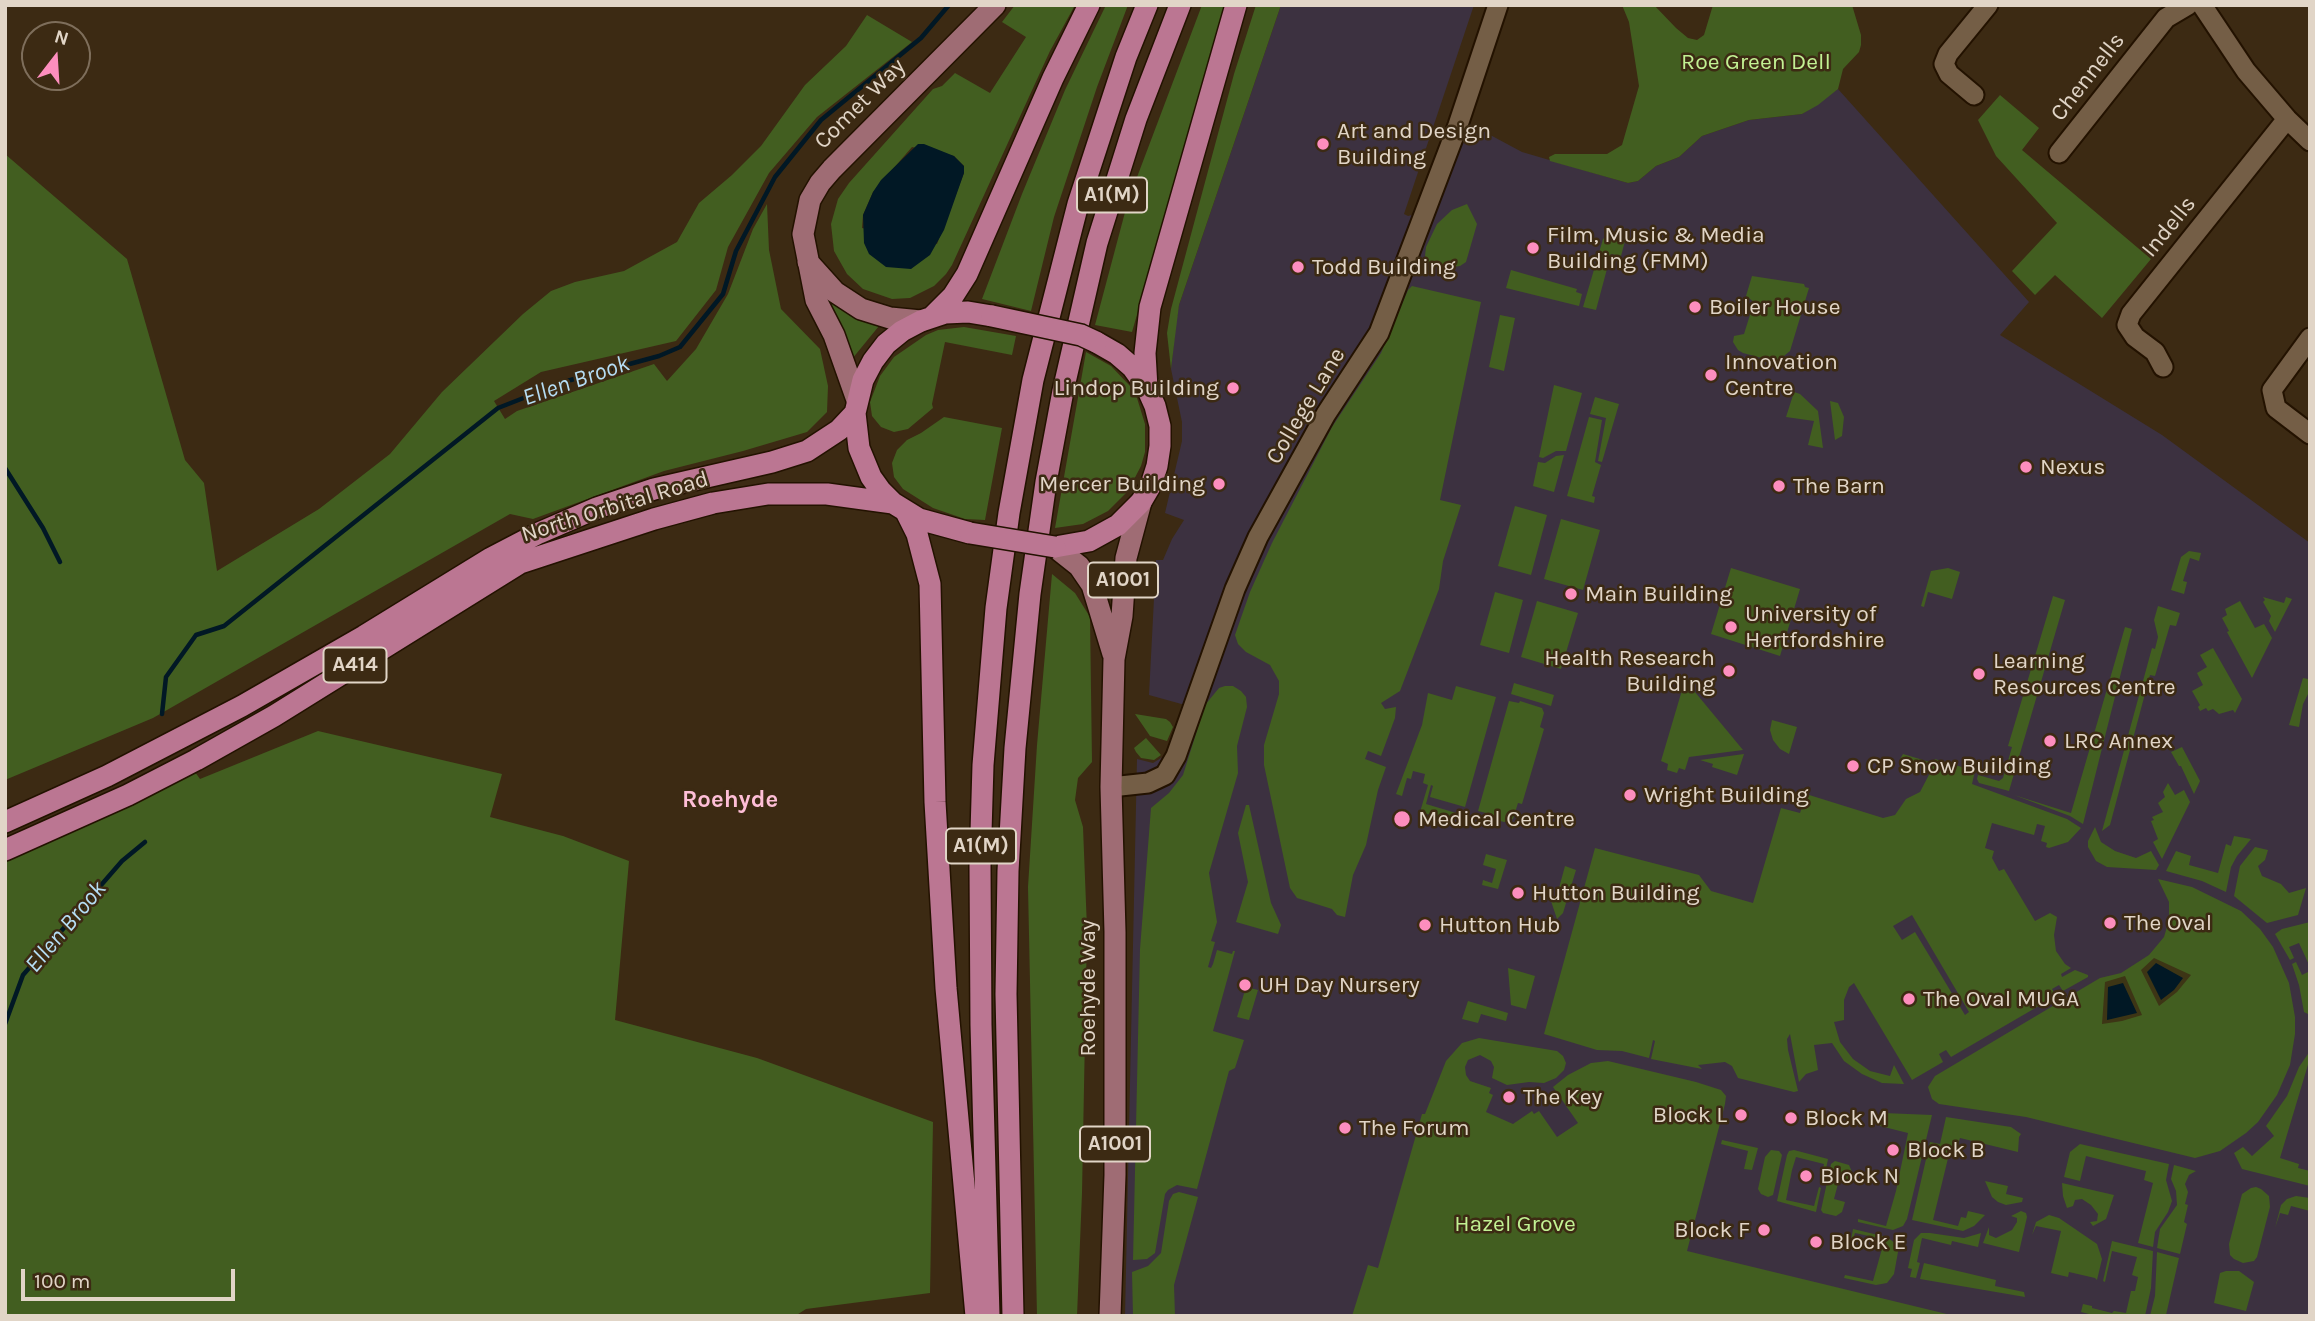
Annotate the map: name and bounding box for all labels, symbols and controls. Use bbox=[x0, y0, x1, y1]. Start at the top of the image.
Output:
north arrow bbox=[21, 21, 91, 91]
text: N bbox=[52, 25, 71, 50]
street label: Chennells bbox=[2045, 27, 2131, 127]
park label: Roe Green Dell bbox=[1681, 48, 1831, 76]
street label: Comet Way bbox=[809, 53, 911, 155]
place label: Art and Design Building bbox=[1337, 117, 1491, 171]
marker: Art and Design Building bbox=[1315, 136, 1331, 152]
road number: A1(M) bbox=[1077, 178, 1147, 212]
street label: Indells bbox=[2136, 191, 2202, 263]
place label: Film, Music & Media Building (FMM) bbox=[1547, 221, 1765, 275]
marker: Film, Music & Media Building (FMM) bbox=[1525, 240, 1541, 256]
place label: Todd Building bbox=[1312, 253, 1456, 281]
marker: Todd Building bbox=[1290, 259, 1306, 275]
place label: Boiler House bbox=[1709, 293, 1841, 321]
marker: Boiler House bbox=[1687, 299, 1703, 315]
street label: College Lane bbox=[1261, 343, 1351, 469]
place label: Innovation Centre bbox=[1725, 348, 1838, 402]
water label: Ellen Brook bbox=[519, 349, 633, 413]
marker: Innovation Centre bbox=[1703, 367, 1719, 383]
place label: Lindop Building bbox=[1054, 374, 1219, 402]
marker: Lindop Building bbox=[1225, 380, 1241, 396]
place label: Nexus bbox=[2040, 453, 2105, 481]
marker: Nexus bbox=[2018, 459, 2034, 475]
street label: North Orbital Road bbox=[518, 465, 712, 549]
place label: Mercer Building bbox=[1039, 470, 1205, 498]
place label: The Barn bbox=[1793, 472, 1885, 500]
marker: Mercer Building bbox=[1211, 476, 1227, 492]
marker: The Barn bbox=[1771, 478, 1787, 494]
road number: A1001 bbox=[1088, 562, 1158, 598]
place label: Main Building bbox=[1585, 580, 1732, 608]
marker: Main Building bbox=[1563, 586, 1579, 602]
place label: University of Hertfordshire bbox=[1745, 600, 1884, 654]
marker: University of Hertfordshire bbox=[1723, 619, 1739, 635]
place label: Health Research Building bbox=[1544, 644, 1715, 698]
place label: Learning Resources Centre bbox=[1993, 647, 2176, 701]
road number: A414 bbox=[324, 648, 386, 682]
marker: Health Research Building bbox=[1721, 663, 1737, 679]
marker: Learning Resources Centre bbox=[1971, 666, 1987, 682]
place label: LRC Annex bbox=[2064, 727, 2173, 755]
marker: LRC Annex bbox=[2042, 733, 2058, 749]
place label: CP Snow Building bbox=[1867, 752, 2051, 780]
marker: CP Snow Building bbox=[1845, 758, 1861, 774]
place label: Wright Building bbox=[1644, 781, 1809, 809]
district label: Roehyde bbox=[682, 786, 778, 814]
marker: Wright Building bbox=[1622, 787, 1638, 803]
place label: Medical Centre bbox=[1418, 805, 1575, 833]
marker: Medical Centre bbox=[1392, 809, 1412, 829]
road number: A1(M) bbox=[946, 828, 1016, 864]
water label: Ellen Brook bbox=[19, 875, 113, 979]
place label: Hutton Building bbox=[1532, 879, 1699, 907]
marker: Hutton Building bbox=[1510, 885, 1526, 901]
place label: The Oval bbox=[2124, 909, 2212, 937]
place label: Hutton Hub bbox=[1439, 911, 1560, 939]
marker: The Oval bbox=[2102, 915, 2118, 931]
marker: Hutton Hub bbox=[1417, 917, 1433, 933]
street label: Roehyde Way bbox=[1074, 919, 1102, 1057]
place label: UH Day Nursery bbox=[1259, 971, 1420, 999]
marker: UH Day Nursery bbox=[1237, 977, 1253, 993]
place label: The Oval MUGA bbox=[1923, 985, 2079, 1013]
marker: The Oval MUGA bbox=[1901, 991, 1917, 1007]
place label: The Key bbox=[1523, 1083, 1602, 1111]
marker: The Key bbox=[1501, 1089, 1517, 1105]
place label: Block L bbox=[1653, 1101, 1727, 1129]
place label: Block M bbox=[1805, 1104, 1888, 1132]
marker: Block L bbox=[1733, 1107, 1749, 1123]
marker: Block M bbox=[1783, 1110, 1799, 1126]
place label: The Forum bbox=[1359, 1114, 1469, 1142]
marker: The Forum bbox=[1337, 1120, 1353, 1136]
road number: A1001 bbox=[1080, 1126, 1150, 1162]
place label: Block B bbox=[1907, 1136, 1985, 1164]
marker: Block B bbox=[1885, 1142, 1901, 1158]
place label: Block N bbox=[1820, 1162, 1899, 1190]
marker: Block N bbox=[1798, 1168, 1814, 1184]
park label: Hazel Grove bbox=[1454, 1210, 1576, 1238]
place label: Block F bbox=[1674, 1216, 1750, 1244]
marker: Block F bbox=[1756, 1222, 1772, 1238]
place label: Block E bbox=[1830, 1228, 1907, 1256]
marker: Block E bbox=[1808, 1234, 1824, 1250]
scale bar bbox=[24, 1254, 238, 1298]
text: 100 m bbox=[34, 1269, 91, 1293]

